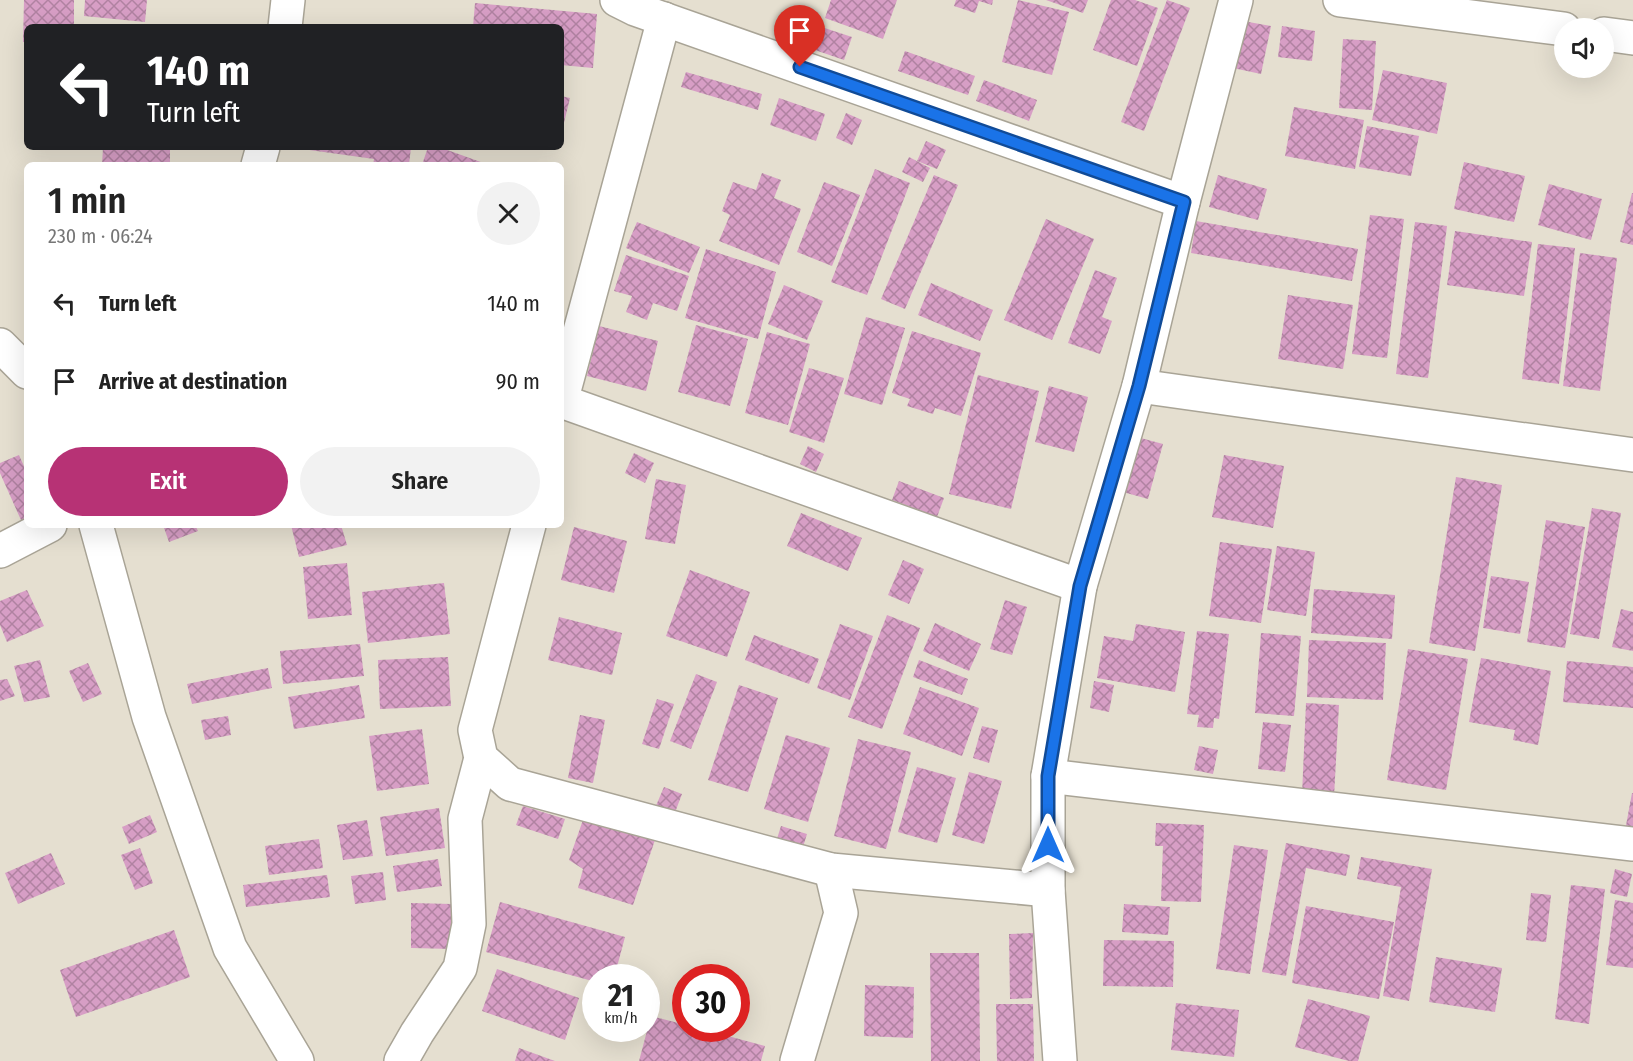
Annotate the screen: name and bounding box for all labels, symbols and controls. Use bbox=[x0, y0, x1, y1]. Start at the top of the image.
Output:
pin bbox=[774, 5, 825, 67]
icon: arrive bbox=[783, 14, 816, 47]
map controls bbox=[1554, 18, 1614, 78]
button: sound bbox=[1554, 18, 1614, 78]
text: 140 m bbox=[147, 46, 250, 96]
icon: left bbox=[48, 48, 126, 126]
text: Turn left bbox=[147, 97, 240, 129]
text: 1 min bbox=[48, 179, 126, 223]
button: close bbox=[477, 182, 540, 245]
text: 230 m · 06:24 bbox=[48, 224, 153, 248]
icon: left bbox=[48, 287, 81, 320]
text: Turn left bbox=[99, 290, 177, 317]
text: 140 m bbox=[487, 290, 540, 317]
icon: arrive bbox=[48, 365, 81, 398]
text: Arrive at destination bbox=[99, 368, 287, 395]
text: 90 m bbox=[496, 368, 540, 395]
button: Exit bbox=[48, 447, 288, 516]
button: Share bbox=[300, 447, 540, 516]
position arrow bbox=[1016, 813, 1080, 877]
speed limit sign: 30 bbox=[672, 964, 750, 1042]
text: 21 bbox=[608, 978, 634, 1014]
text: km/h bbox=[604, 1009, 638, 1027]

